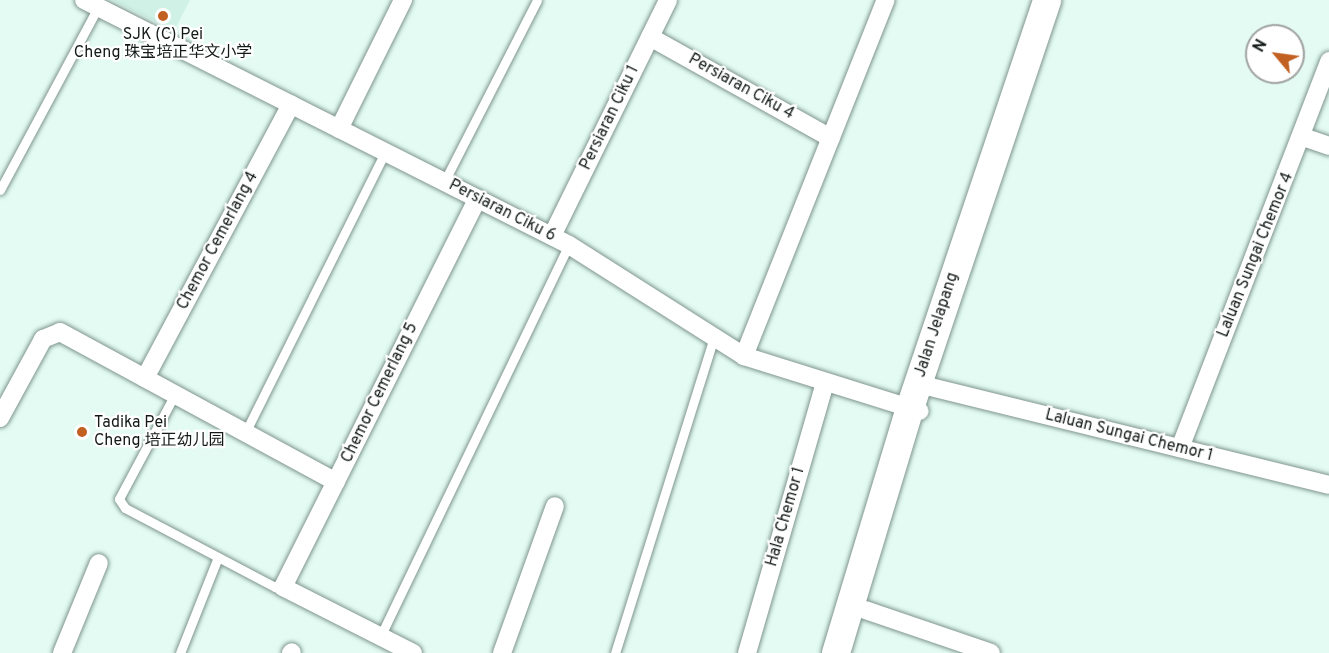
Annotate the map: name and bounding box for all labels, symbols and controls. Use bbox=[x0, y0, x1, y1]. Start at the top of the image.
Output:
marker: SJK (C) Pei Cheng 珠宝培正华文小学 bbox=[156, 9, 170, 23]
north arrow bbox=[1245, 24, 1305, 84]
place label: SJK (C) Pei Cheng 珠宝培正华文小学 bbox=[74, 25, 252, 63]
text: N bbox=[1249, 36, 1273, 56]
street label: Persiaran Ciku 4 bbox=[685, 50, 797, 124]
street label: Persiaran Ciku 1 bbox=[576, 63, 644, 173]
street label: Chemor Cemerlang 4 bbox=[173, 169, 263, 313]
street label: Laluan Sungai Chemor 4 bbox=[1214, 170, 1298, 340]
street label: Persiaran Ciku 6 bbox=[445, 176, 559, 246]
street label: Jalan Jelapang bbox=[911, 270, 963, 380]
street label: Chemor Cemerlang 5 bbox=[338, 320, 422, 466]
street label: Laluan Sungai Chemor 1 bbox=[1043, 406, 1215, 466]
place label: Tadika Pei Cheng 培正幼儿园 bbox=[94, 413, 224, 451]
marker: Tadika Pei Cheng 培正幼儿园 bbox=[75, 425, 89, 439]
street label: Hala Chemor 1 bbox=[763, 465, 809, 569]

